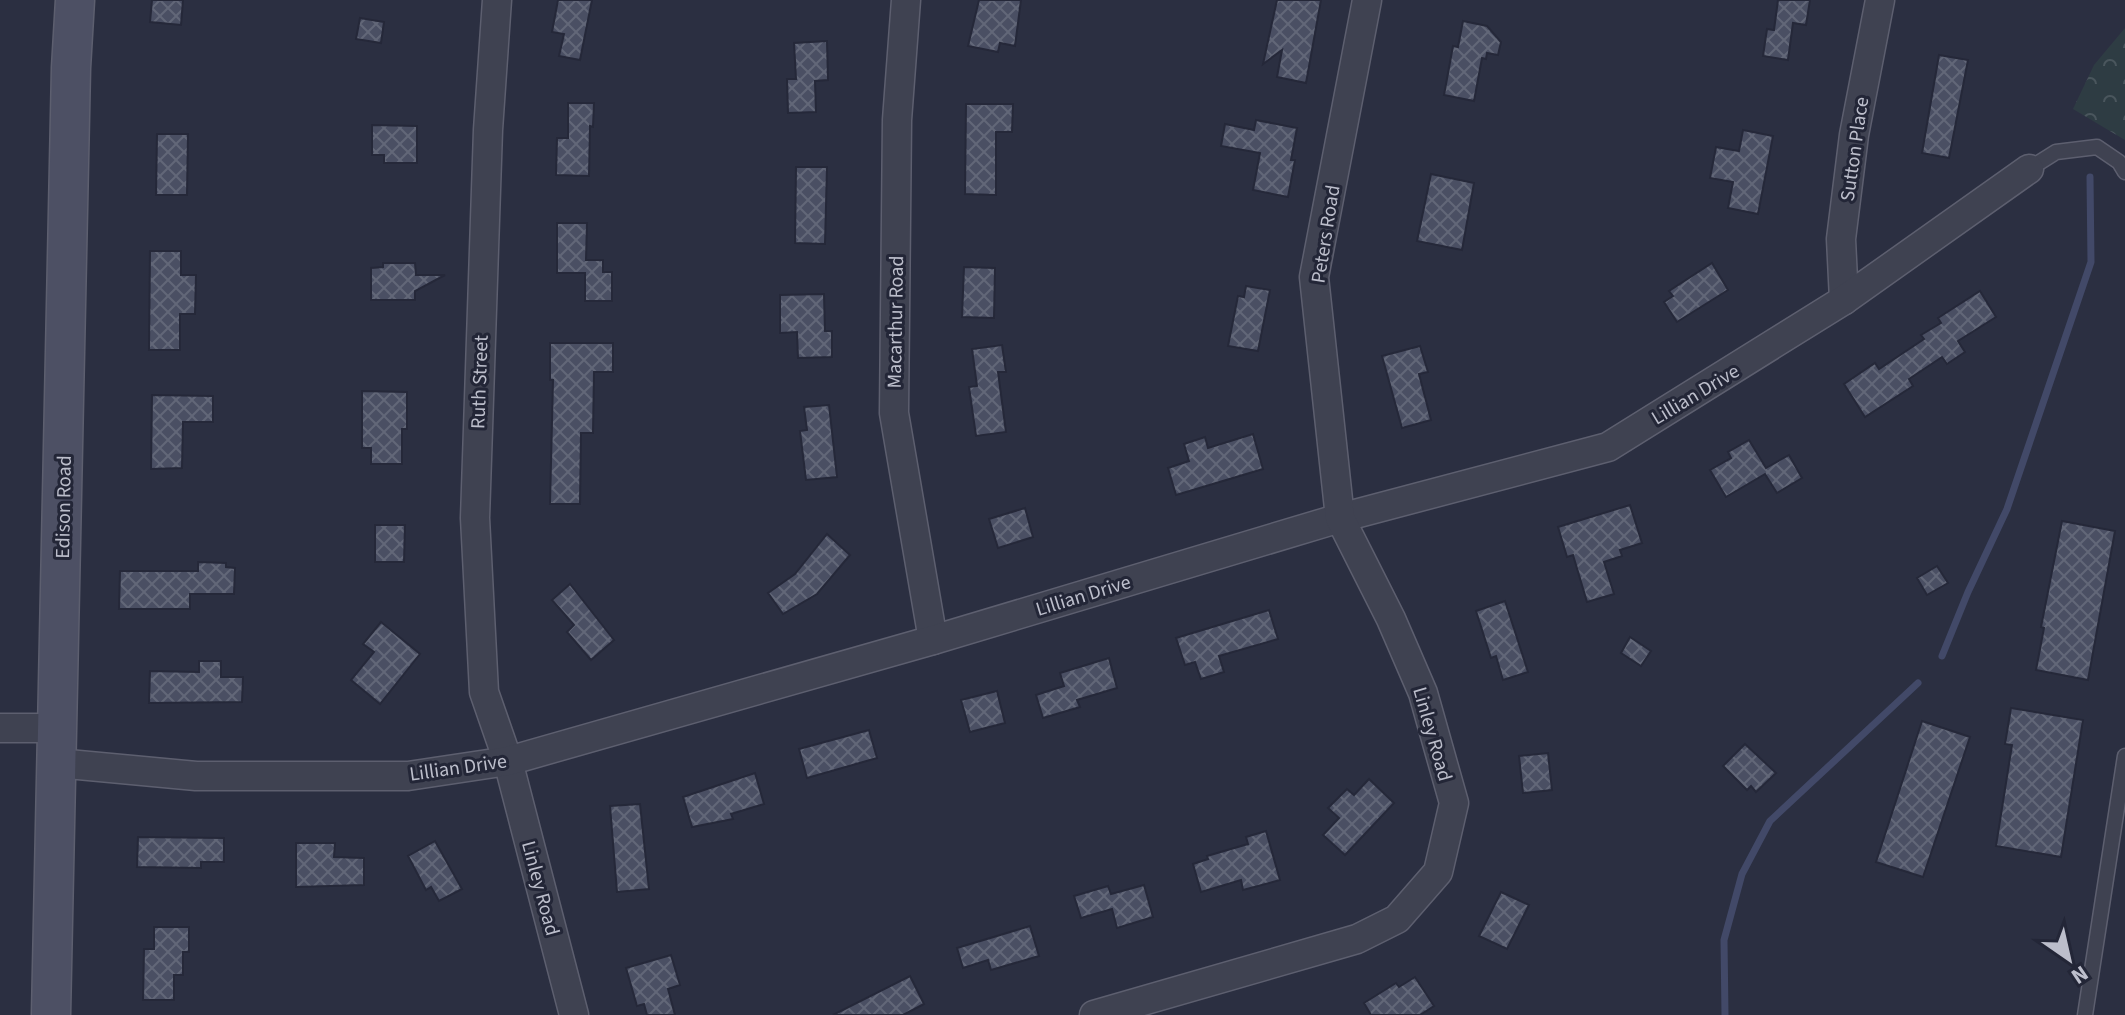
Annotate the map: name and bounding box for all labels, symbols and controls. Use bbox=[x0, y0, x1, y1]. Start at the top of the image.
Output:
street label: Sutton Place bbox=[1834, 95, 1876, 203]
street label: Peters Road bbox=[1304, 183, 1348, 285]
street label: Macarthur Road bbox=[881, 255, 911, 389]
street label: Ruth Street bbox=[464, 334, 496, 430]
street label: Lillian Drive bbox=[1646, 358, 1745, 432]
street label: Edison Road bbox=[49, 455, 79, 559]
street label: Lillian Drive bbox=[1032, 568, 1134, 624]
street label: Linley Road bbox=[1405, 684, 1459, 785]
street label: Lillian Drive bbox=[408, 747, 509, 789]
street label: Linley Road bbox=[514, 838, 566, 939]
north arrow bbox=[2029, 919, 2109, 999]
text: N bbox=[2065, 957, 2095, 992]

